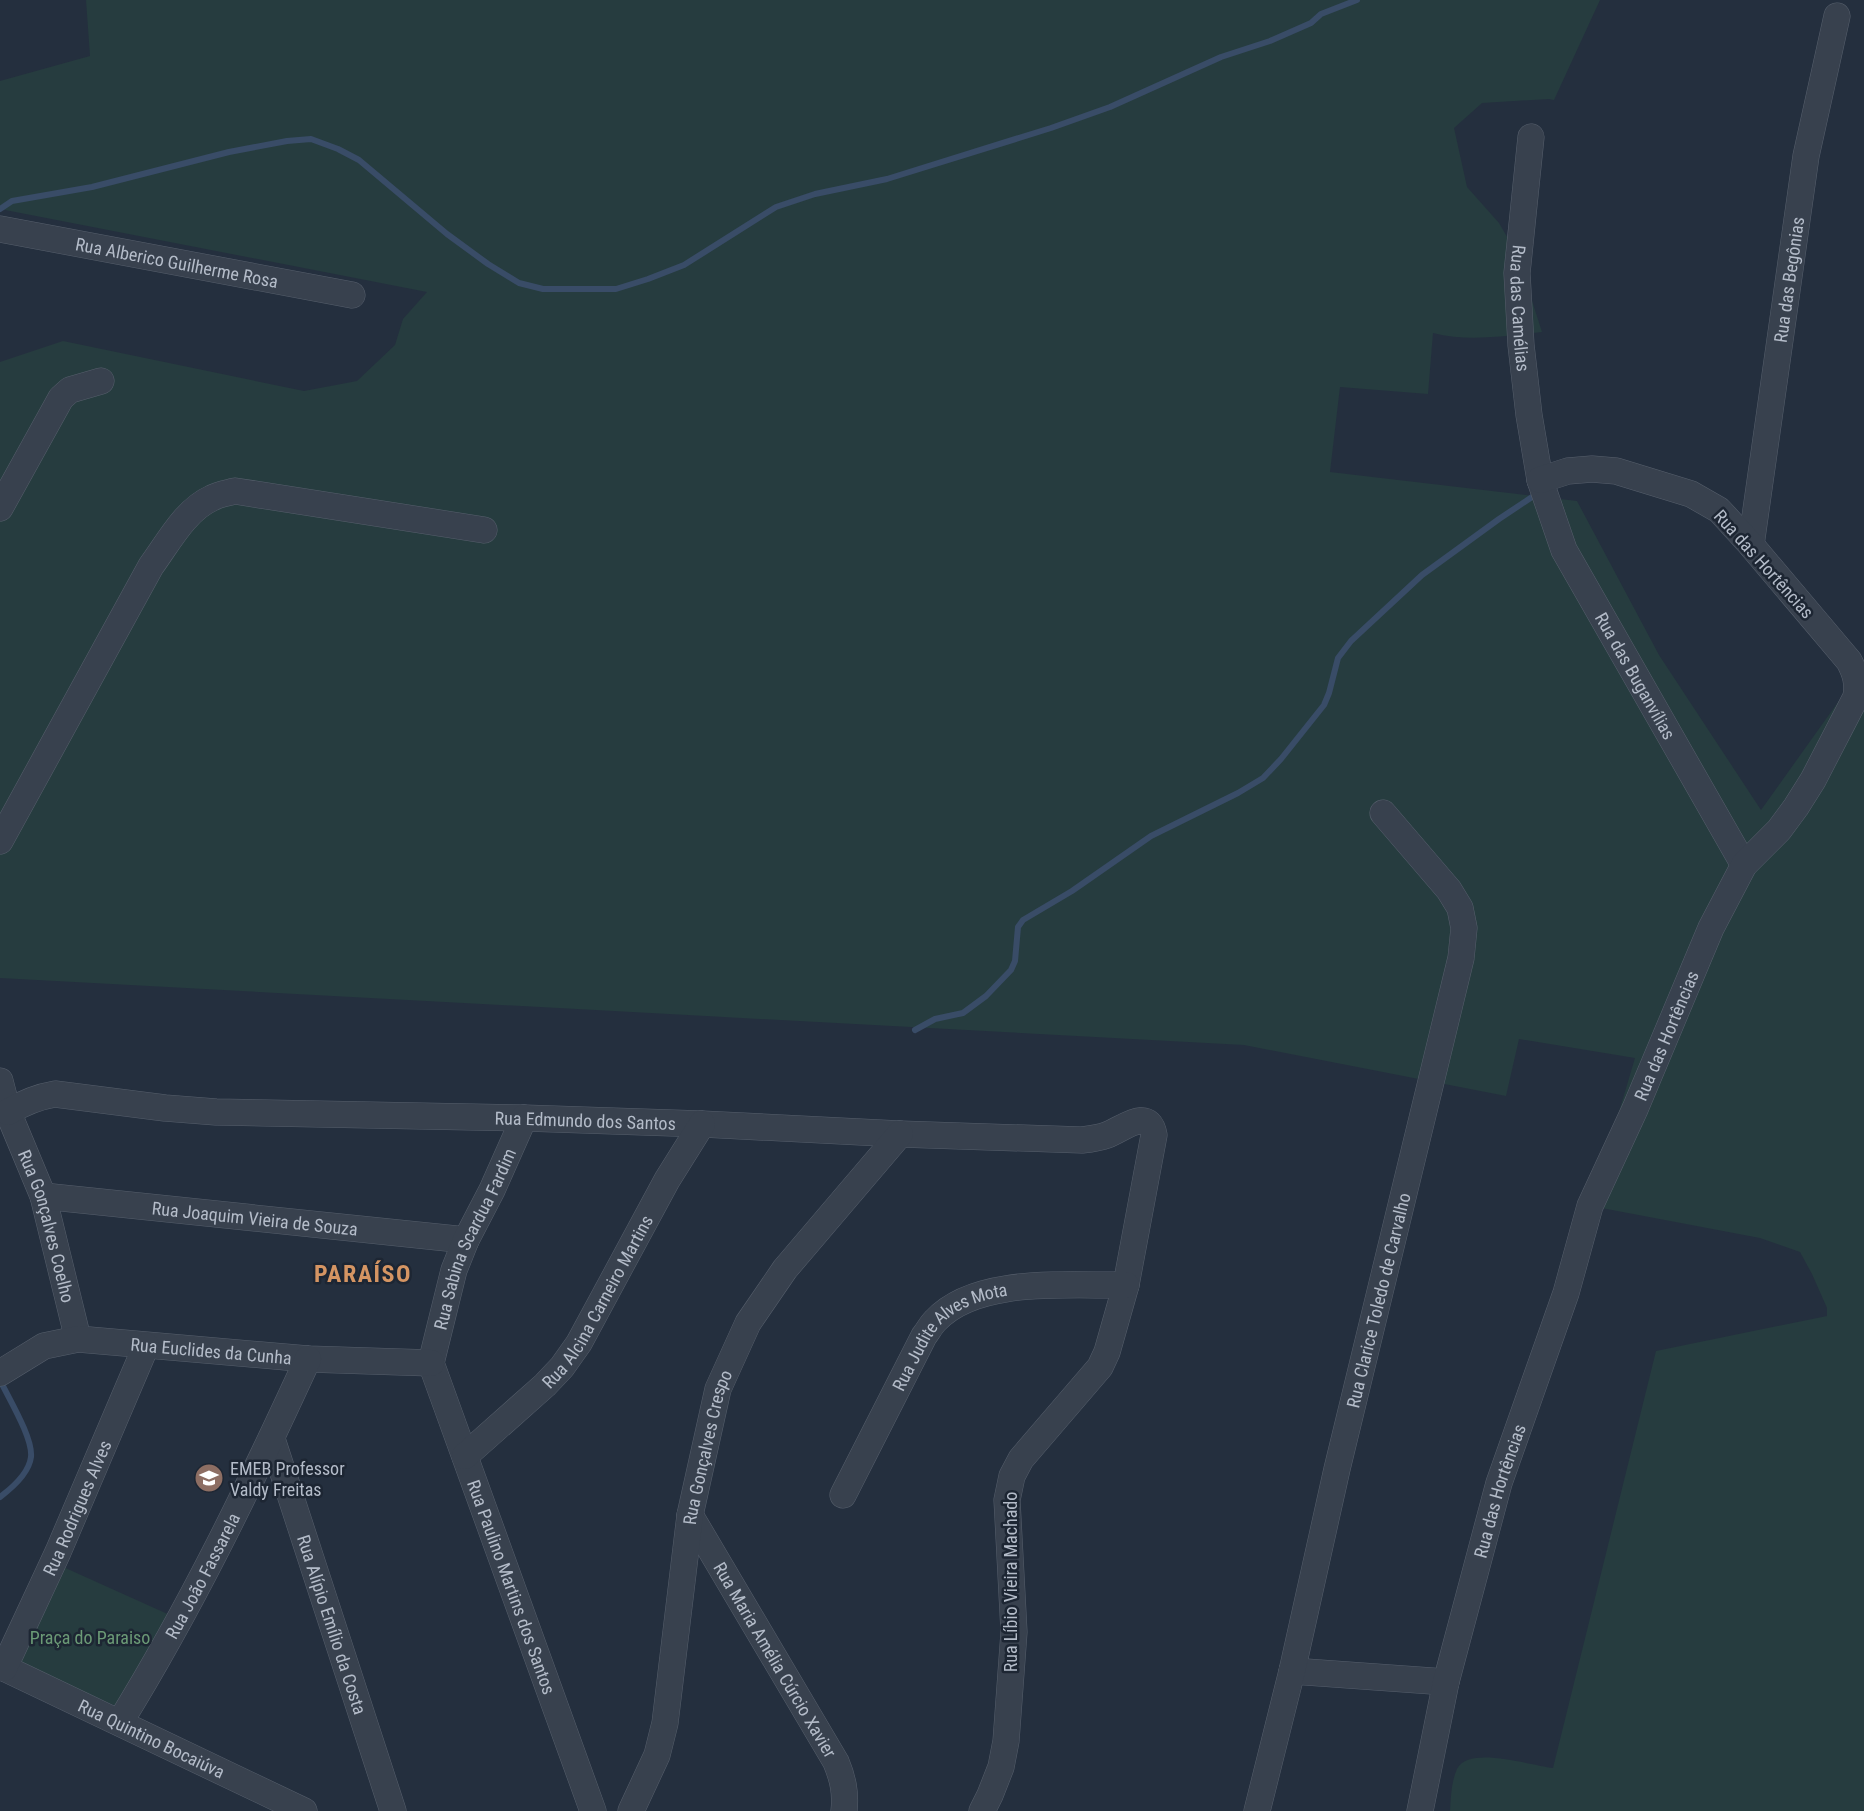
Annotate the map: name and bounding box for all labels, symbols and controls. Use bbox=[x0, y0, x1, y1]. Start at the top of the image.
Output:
street label: Rua das Begônias bbox=[1769, 215, 1808, 344]
street label: Rua Alberico Guilherme Rosa bbox=[74, 233, 280, 291]
street label: Rua das Camélias bbox=[1506, 244, 1534, 373]
street label: Rua das Hortências bbox=[1710, 505, 1818, 623]
street label: Rua das Buganvílias bbox=[1591, 609, 1680, 743]
street label: Rua das Hortências bbox=[1629, 967, 1702, 1104]
street label: Rua Edmundo dos Santos bbox=[494, 1107, 676, 1134]
street label: Rua Sabina Scardua Fardim bbox=[429, 1145, 520, 1332]
street label: Rua Gonçalves Coelho bbox=[14, 1146, 79, 1305]
street label: Rua Clarice Toledo de Carvalho bbox=[1342, 1191, 1414, 1410]
street label: Rua Joaquim Vieira de Souza bbox=[151, 1197, 359, 1239]
street label: Rua Alcina Carneiro Martins bbox=[537, 1211, 657, 1392]
district label: PARAÍSO bbox=[314, 1260, 412, 1288]
street label: Rua Judite Alves Mota bbox=[887, 1278, 1009, 1394]
street label: Rua Euclides da Cunha bbox=[130, 1333, 293, 1368]
street label: Rua Gonçalves Crespo bbox=[678, 1366, 736, 1526]
street label: Rua das Hortências bbox=[1469, 1421, 1529, 1560]
street label: Rua Rodrigues Alves bbox=[38, 1437, 115, 1579]
place label: EMEB Professor Valdy Freitas bbox=[230, 1458, 345, 1500]
school or university icon: EMEB Professor Valdy Freitas bbox=[193, 1462, 225, 1494]
street label: Rua Paulino Martins dos Santos bbox=[464, 1477, 560, 1697]
street label: Rua Líbio Vieira Machado bbox=[1000, 1492, 1021, 1672]
street label: Rua João Fassarela bbox=[161, 1509, 244, 1642]
street label: Rua Alípio Emílio da Costa bbox=[293, 1532, 371, 1717]
street label: Rua Maria Amélia Cúrcio Xavier bbox=[710, 1558, 842, 1761]
park label: Praça do Paraiso bbox=[30, 1627, 150, 1648]
street label: Rua Quintino Bocaiúva bbox=[75, 1694, 228, 1782]

